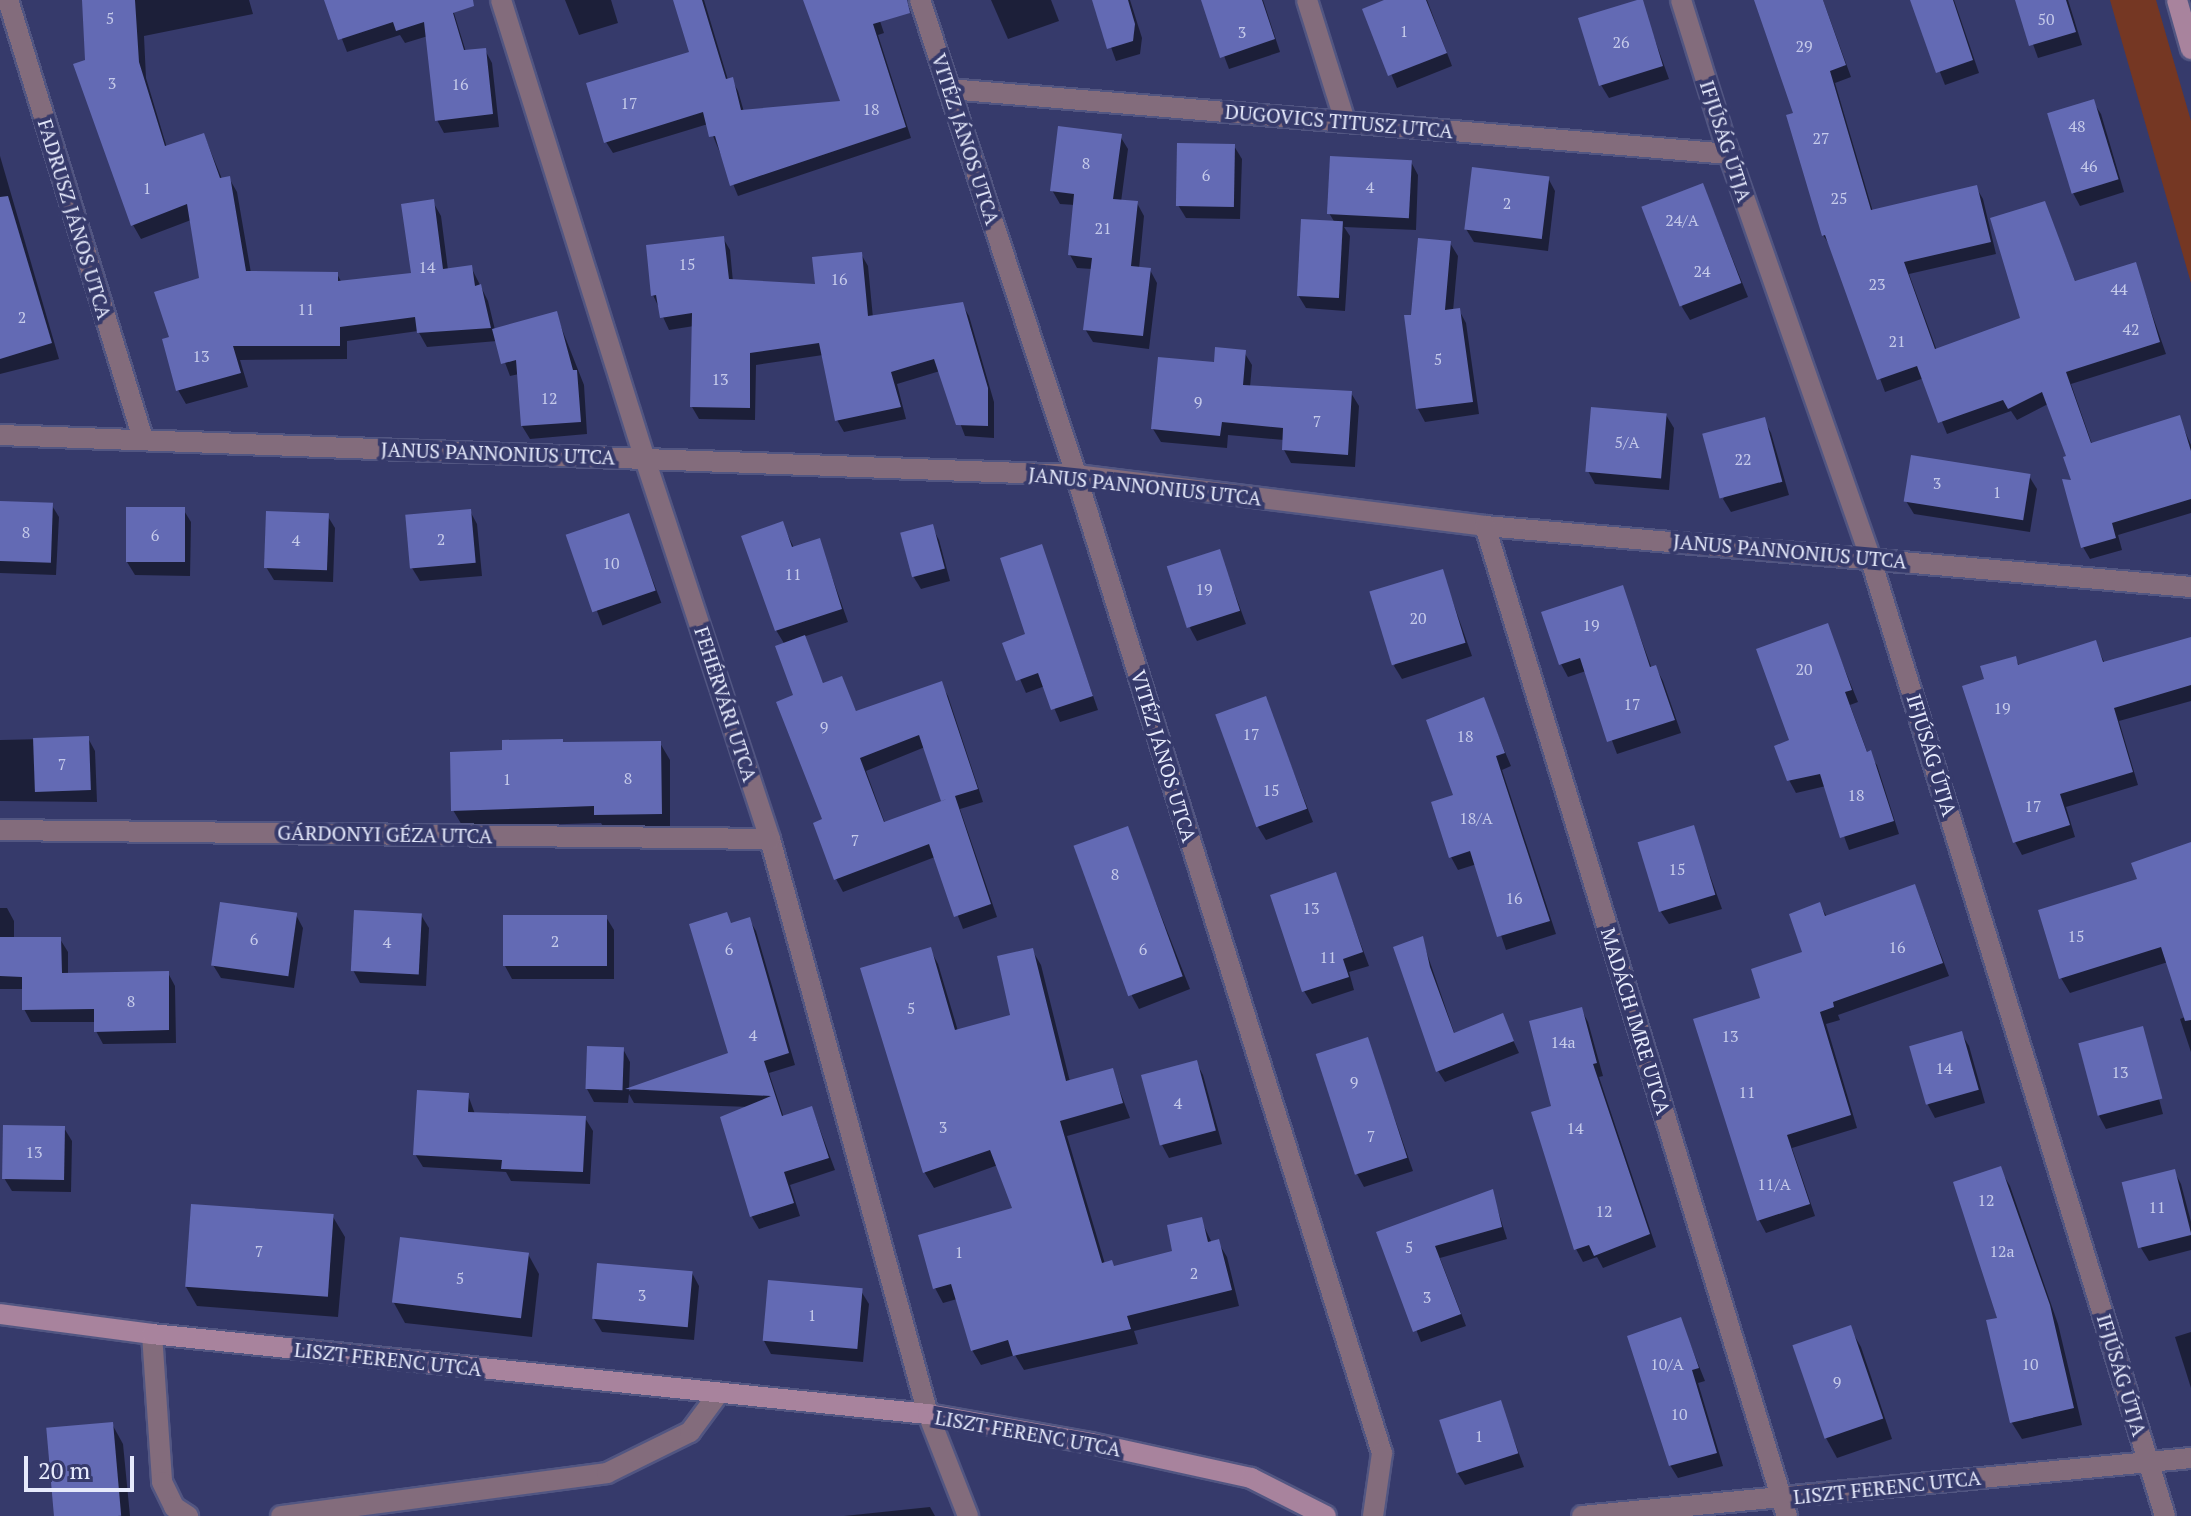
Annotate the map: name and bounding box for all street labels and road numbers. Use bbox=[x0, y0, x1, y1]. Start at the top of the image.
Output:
street label: VITÉZ JÁNOS UTCA bbox=[927, 50, 1005, 228]
street label: IFJÚSÁG ÚTJA bbox=[1695, 77, 1757, 205]
street label: DUGOVICS TITUSZ UTCA bbox=[1224, 99, 1454, 143]
street label: FADRUSZ JÁNOS UTCA bbox=[33, 116, 117, 322]
street label: JANUS PANNONIUS UTCA bbox=[380, 437, 616, 469]
street label: JANUS PANNONIUS UTCA bbox=[1027, 462, 1263, 510]
street label: JANUS PANNONIUS UTCA bbox=[1672, 529, 1908, 573]
street label: FEHÉRVÁRI UTCA bbox=[690, 624, 762, 784]
street label: VITÉZ JÁNOS UTCA bbox=[1126, 667, 1202, 845]
street label: IFJÚSÁG ÚTJA bbox=[1902, 691, 1962, 819]
street label: GÁRDONYI GÉZA UTCA bbox=[277, 820, 493, 848]
street label: MADÁCH IMRE UTCA bbox=[1596, 925, 1676, 1117]
street label: IFJÚSÁG ÚTJA bbox=[2092, 1311, 2152, 1439]
street label: LISZT FERENC UTCA bbox=[293, 1337, 483, 1381]
street label: LISZT FERENC UTCA bbox=[933, 1405, 1123, 1461]
street label: LISZT FERENC UTCA bbox=[1792, 1465, 1982, 1509]

